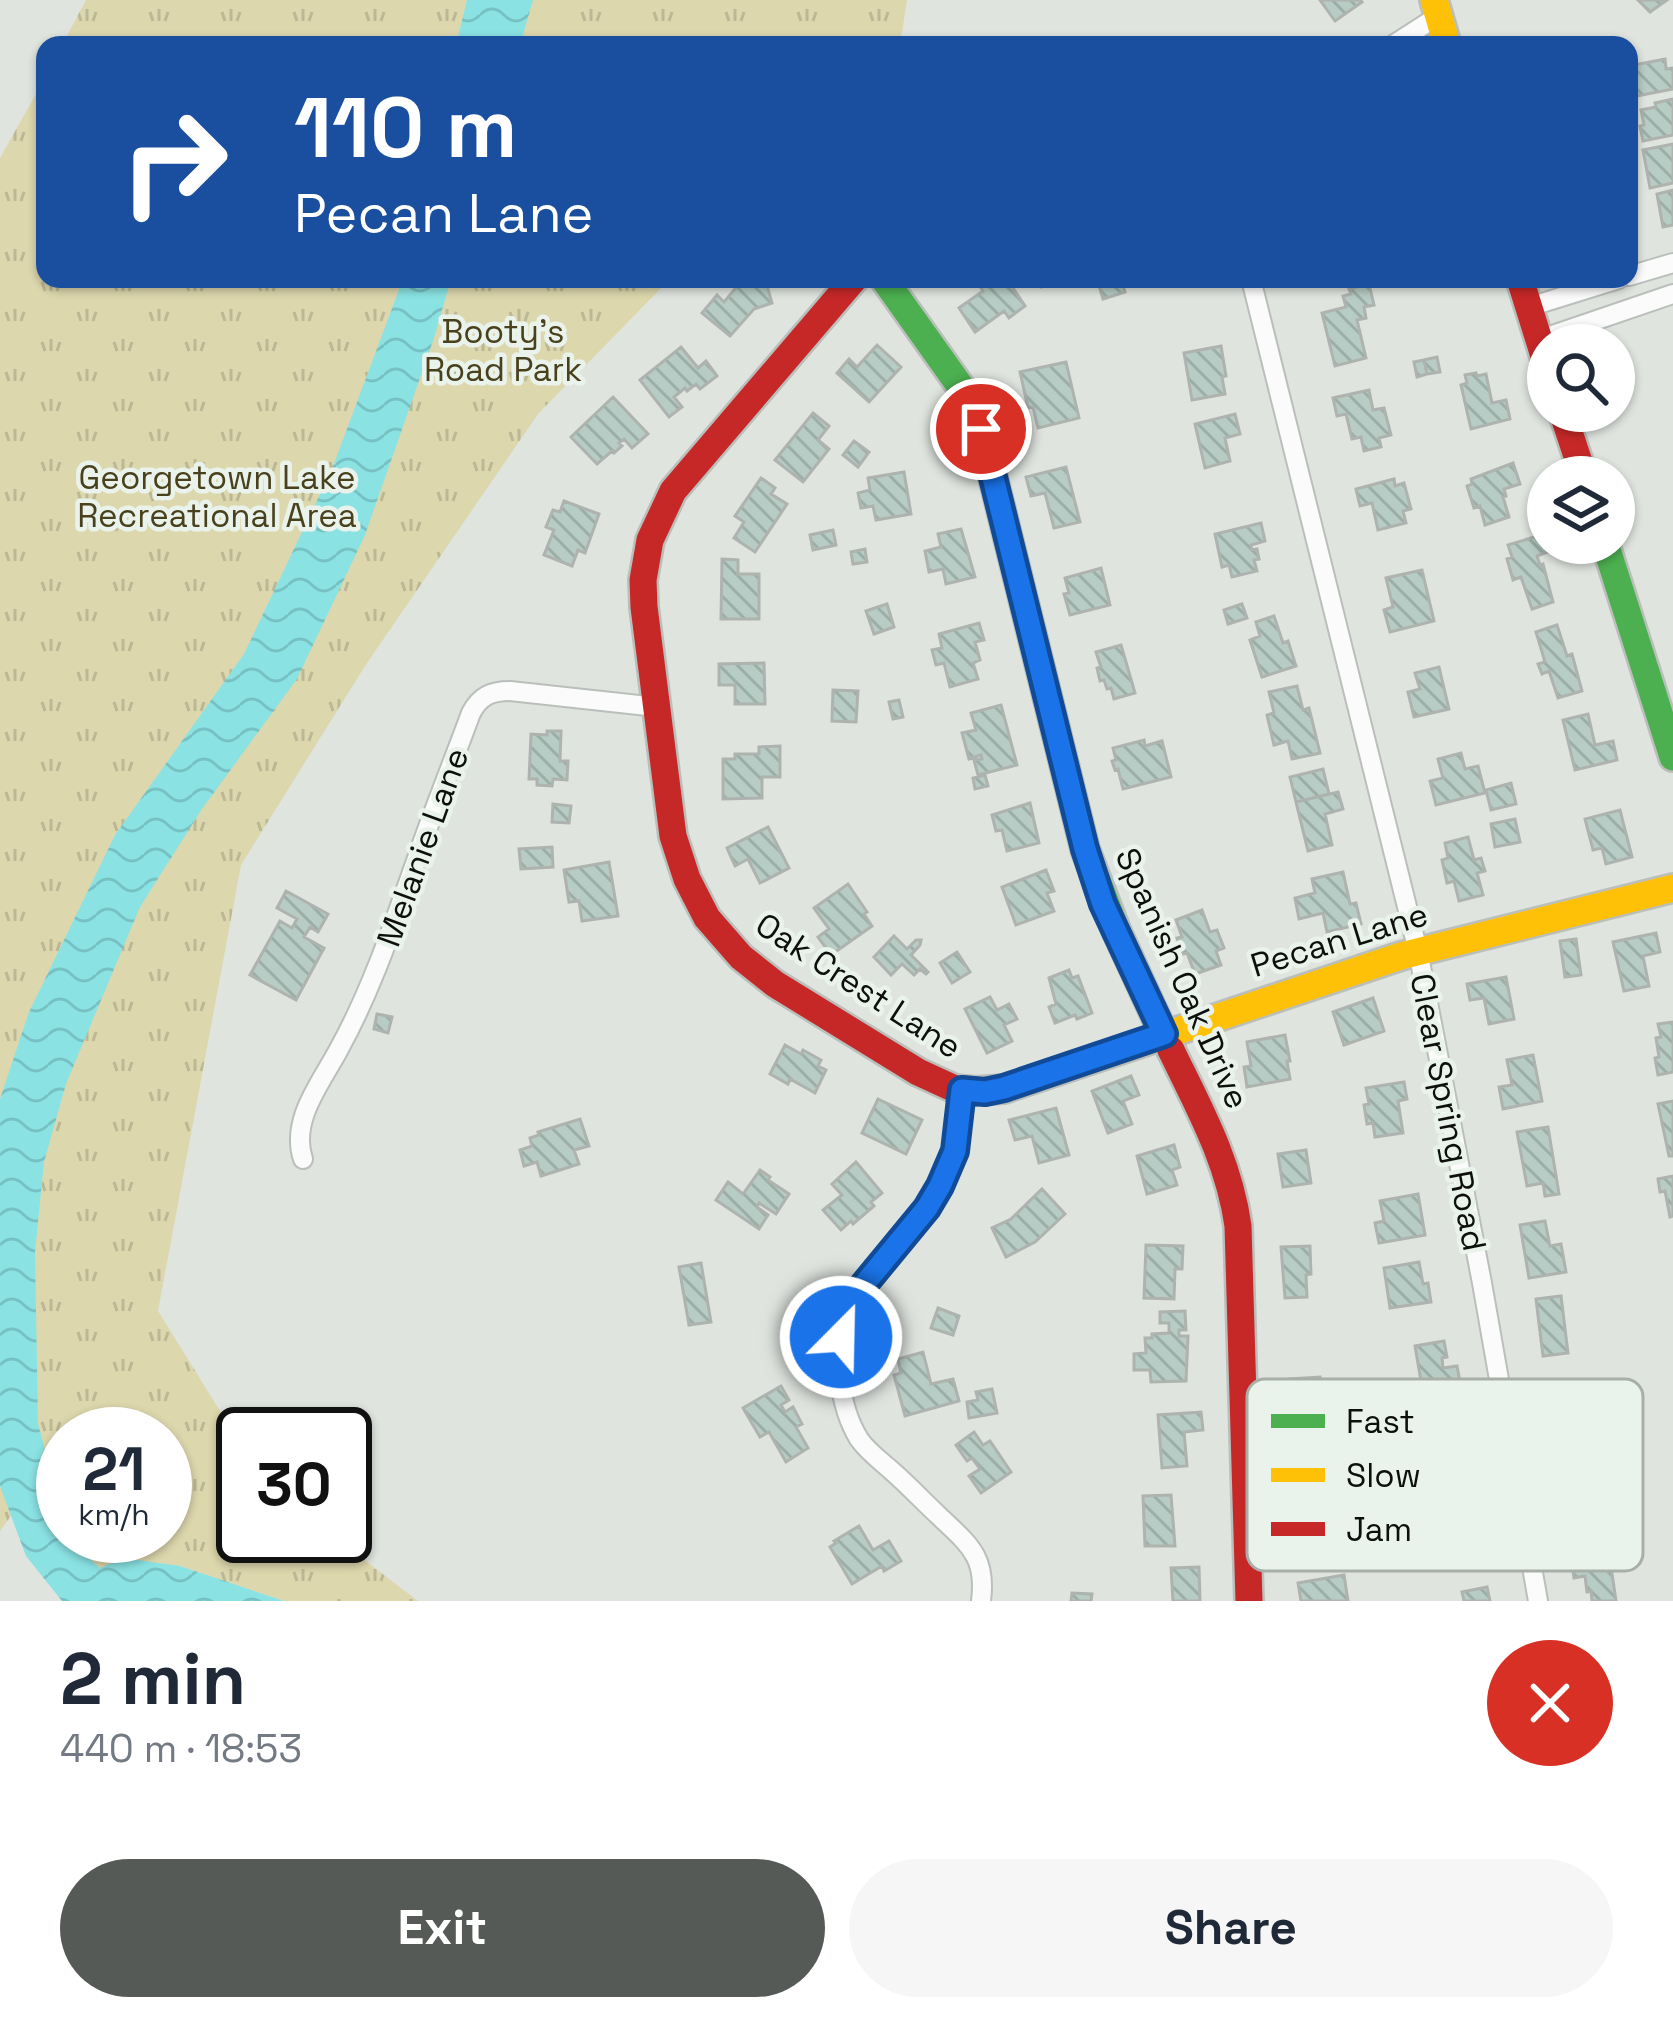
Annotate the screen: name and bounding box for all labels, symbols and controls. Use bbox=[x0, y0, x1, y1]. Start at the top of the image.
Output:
text: 110 m bbox=[294, 74, 517, 182]
icon: right bbox=[96, 84, 252, 240]
text: Pecan Lane bbox=[294, 179, 593, 248]
park label: Booty's Road Park bbox=[424, 311, 582, 391]
map controls bbox=[1527, 324, 1635, 564]
button: search bbox=[1527, 324, 1635, 432]
pin bbox=[930, 378, 1032, 480]
icon: arrive bbox=[948, 396, 1014, 462]
button: layers bbox=[1527, 456, 1635, 564]
park label: Georgetown Lake Recreational Area bbox=[77, 457, 357, 537]
street label: Melanie Lane bbox=[368, 742, 478, 952]
street label: Spanish Oak Drive bbox=[1106, 841, 1258, 1115]
street label: Pecan Lane bbox=[1246, 893, 1433, 987]
street label: Oak Crest Lane bbox=[748, 904, 969, 1068]
street label: Clear Spring Road bbox=[1401, 970, 1495, 1254]
position arrow bbox=[778, 1274, 904, 1400]
legend bbox=[1247, 1379, 1643, 1571]
text: Fast bbox=[1346, 1401, 1415, 1443]
speed limit sign: 30 bbox=[216, 1407, 372, 1563]
text: 21 bbox=[83, 1431, 145, 1508]
text: Slow bbox=[1346, 1455, 1421, 1497]
text: km/h bbox=[78, 1495, 150, 1534]
text: Jam bbox=[1346, 1509, 1412, 1551]
text: 2 min bbox=[60, 1633, 246, 1725]
button: close bbox=[1487, 1640, 1613, 1766]
text: 440 m · 18:53 bbox=[60, 1724, 302, 1773]
button: Exit bbox=[60, 1859, 825, 1997]
button: Share bbox=[849, 1859, 1613, 1997]

